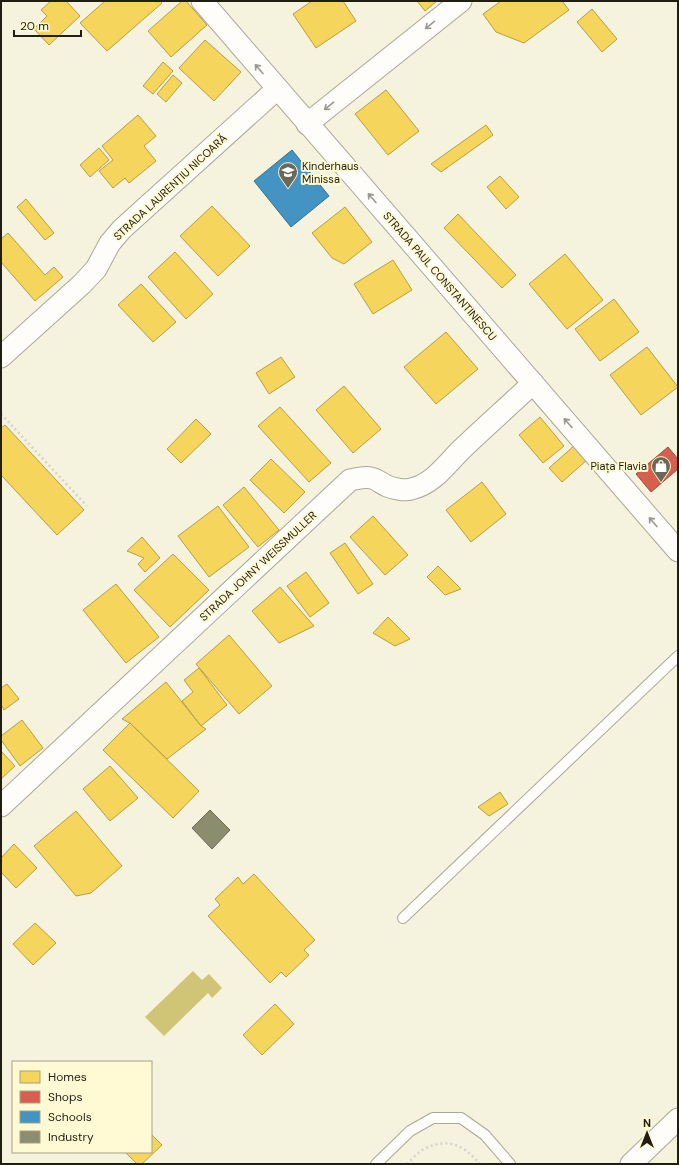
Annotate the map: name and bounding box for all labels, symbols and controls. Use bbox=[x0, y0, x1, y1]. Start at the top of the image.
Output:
scale bar bbox=[14, 12, 81, 38]
text: 20 m bbox=[20, 18, 49, 34]
one-way arrow bbox=[425, 21, 436, 30]
one-way arrow bbox=[255, 63, 264, 74]
one-way arrow bbox=[323, 102, 334, 111]
street label: STRADA LAURENȚIU NICOARĂ bbox=[110, 131, 230, 243]
place label: Kinderhaus Minissa bbox=[302, 159, 359, 186]
school or university icon: Kinderhaus Minissa bbox=[277, 161, 299, 189]
one-way arrow bbox=[368, 193, 377, 204]
street label: STRADA PAUL CONSTANTINESCU bbox=[380, 209, 500, 343]
one-way arrow bbox=[563, 418, 572, 429]
shop icon: Piața Flavia bbox=[650, 455, 672, 483]
place label: Piața Flavia bbox=[590, 459, 647, 473]
street label: STRADA JOHNY WEISSMULLER bbox=[197, 508, 319, 624]
one-way arrow bbox=[648, 516, 657, 527]
legend bbox=[12, 1061, 152, 1153]
text: Homes bbox=[48, 1069, 87, 1085]
text: Shops bbox=[48, 1089, 83, 1105]
text: Schools bbox=[48, 1109, 92, 1125]
north arrow bbox=[627, 1113, 667, 1153]
text: N bbox=[643, 1116, 651, 1130]
text: Industry bbox=[48, 1129, 94, 1145]

